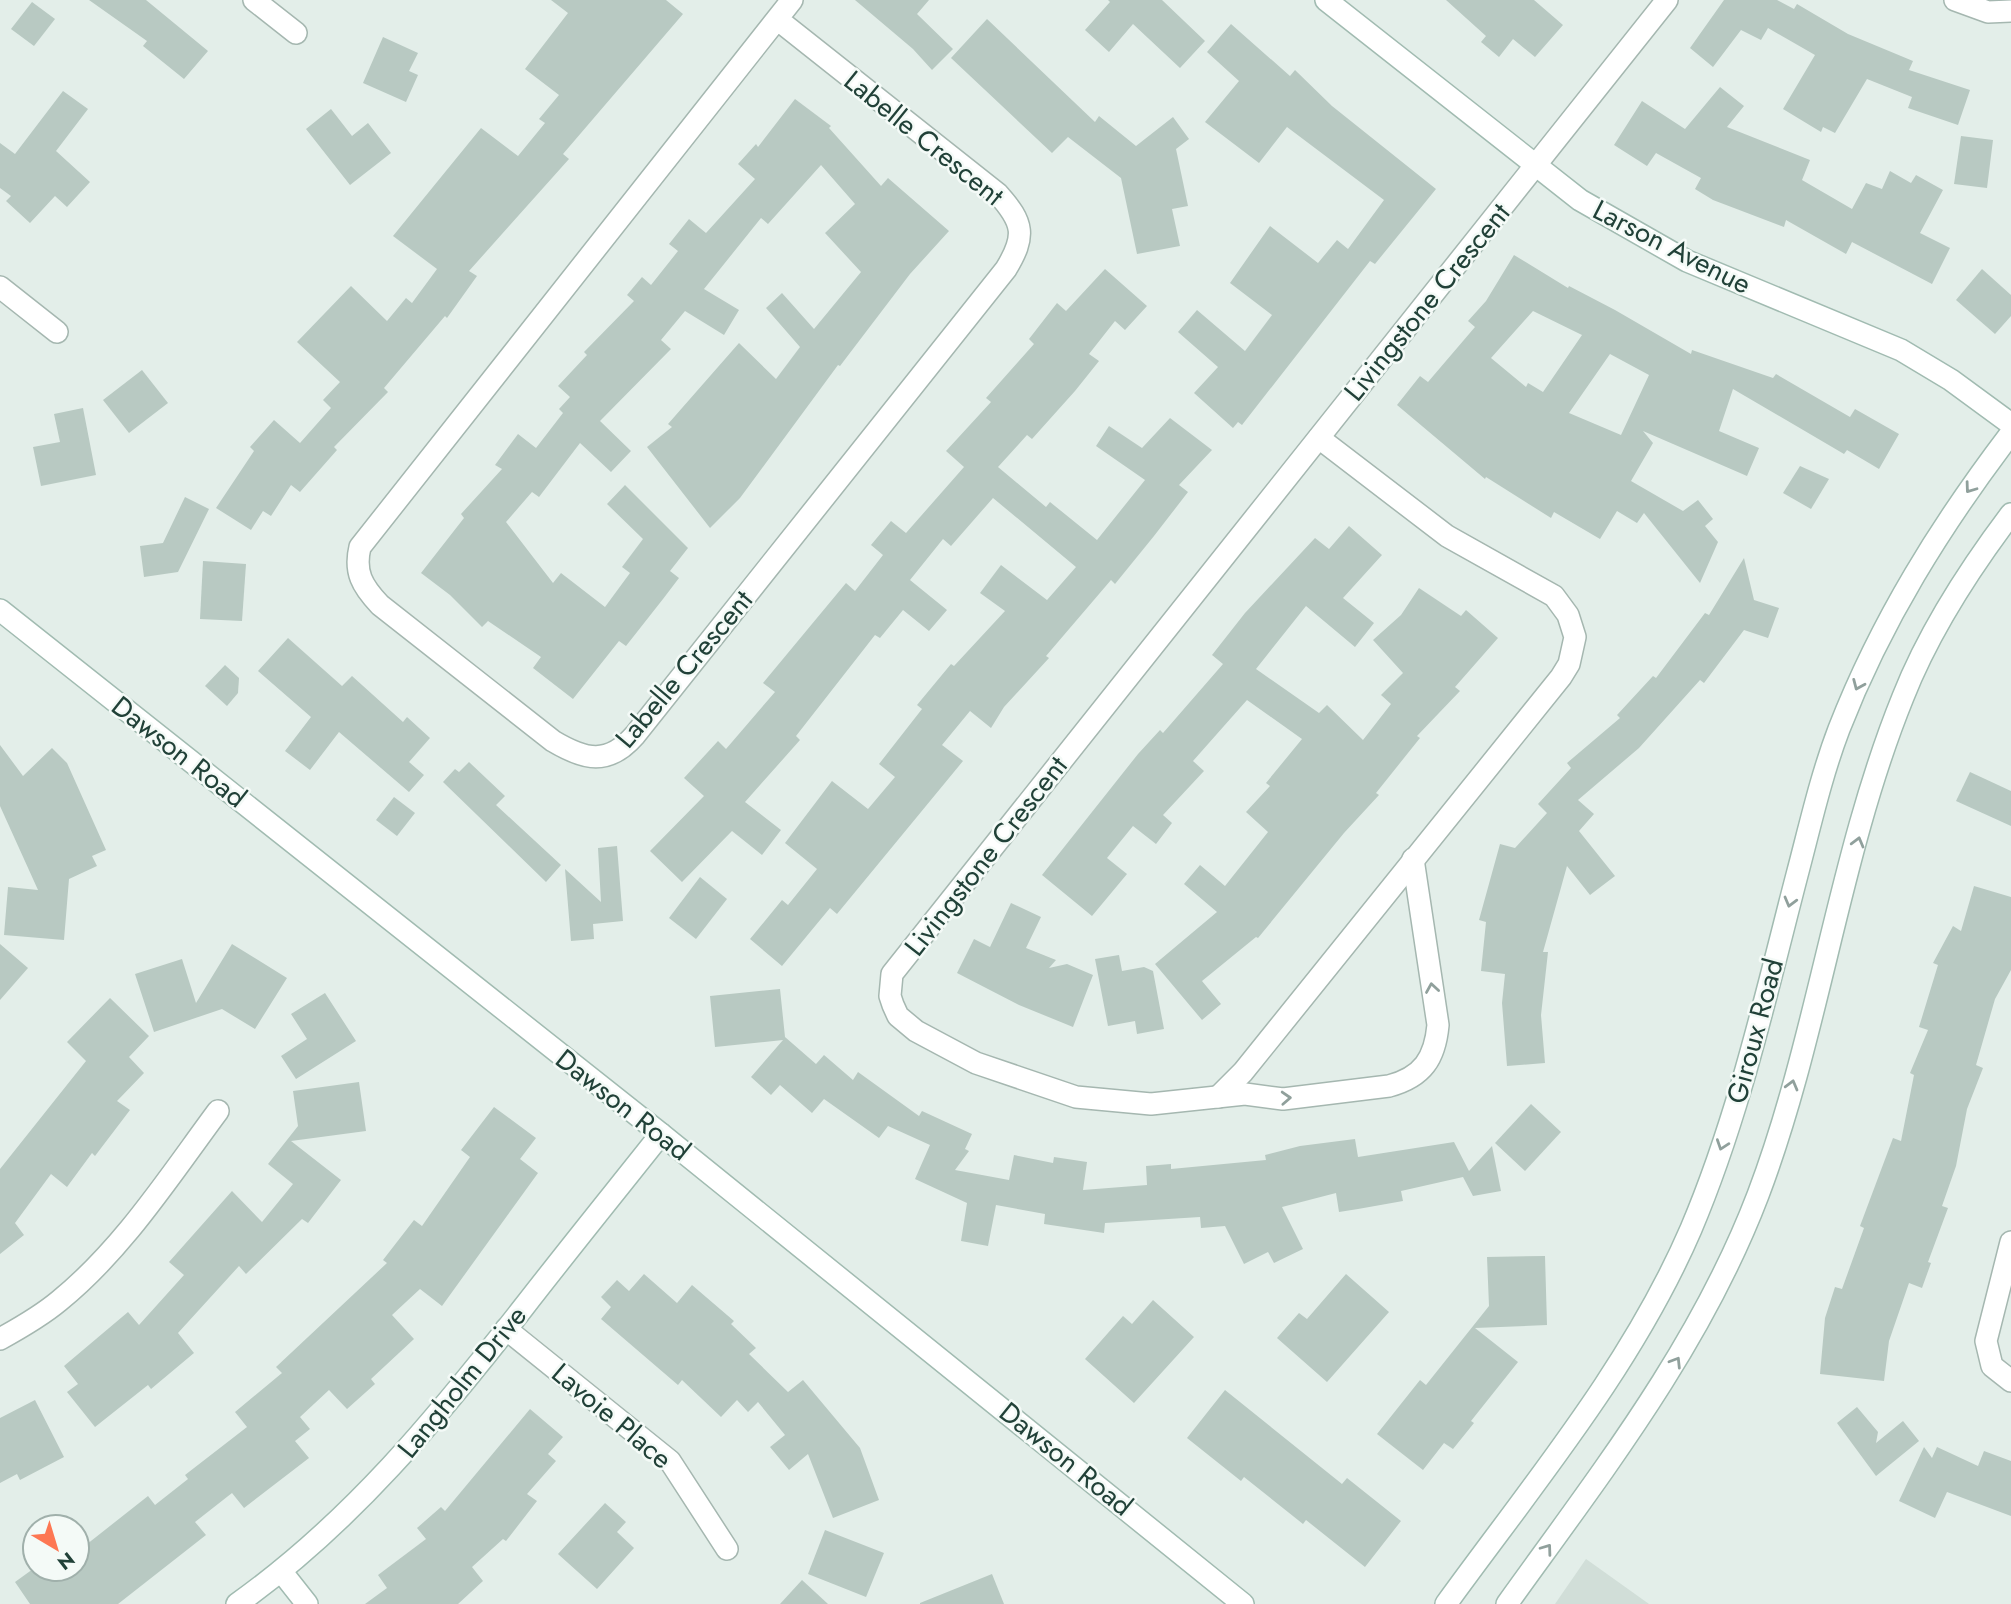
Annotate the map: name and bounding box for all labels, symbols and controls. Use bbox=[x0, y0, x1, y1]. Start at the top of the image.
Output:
street label: Labelle Crescent bbox=[835, 61, 1013, 216]
street label: Larson Avenue bbox=[1586, 190, 1758, 304]
street label: Livingstone Crescent bbox=[1334, 194, 1520, 410]
one-way arrow bbox=[1966, 480, 1979, 493]
street label: Labelle Crescent bbox=[605, 581, 763, 757]
one-way arrow bbox=[1852, 678, 1866, 690]
street label: Dawson Road bbox=[103, 686, 255, 818]
street label: Livingstone Crescent bbox=[895, 747, 1078, 965]
one-way arrow bbox=[1850, 836, 1864, 848]
one-way arrow bbox=[1784, 896, 1798, 908]
street label: Giroux Road bbox=[1716, 954, 1794, 1108]
one-way arrow bbox=[1425, 982, 1440, 994]
street label: Dawson Road bbox=[547, 1039, 699, 1171]
one-way arrow bbox=[1783, 1079, 1798, 1091]
one-way arrow bbox=[1281, 1091, 1292, 1106]
one-way arrow bbox=[1716, 1138, 1731, 1150]
street label: Langholm Drive bbox=[388, 1297, 536, 1467]
street label: Lavoie Place bbox=[543, 1353, 681, 1479]
one-way arrow bbox=[1668, 1356, 1681, 1369]
street label: Dawson Road bbox=[990, 1392, 1142, 1526]
north arrow bbox=[21, 1513, 91, 1583]
one-way arrow bbox=[1539, 1544, 1551, 1556]
text: N bbox=[52, 1546, 80, 1576]

